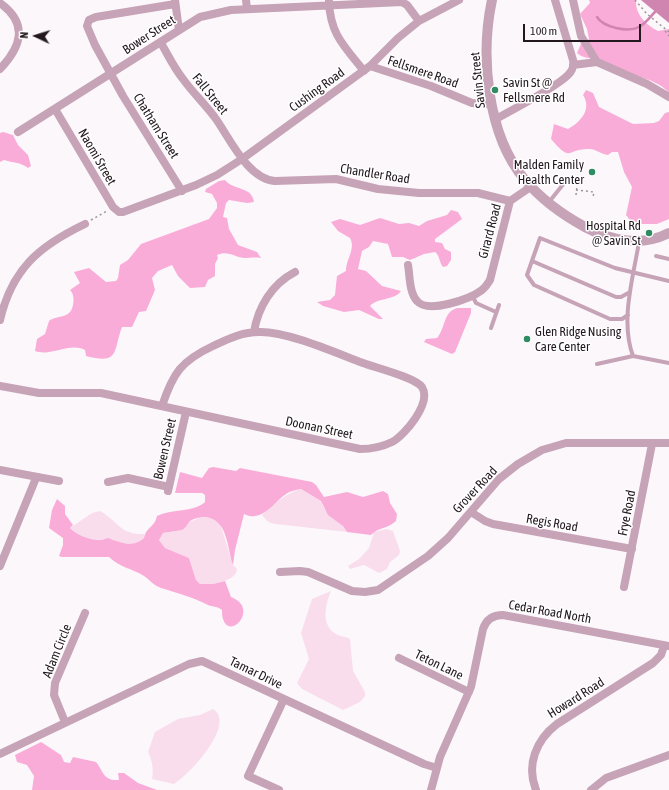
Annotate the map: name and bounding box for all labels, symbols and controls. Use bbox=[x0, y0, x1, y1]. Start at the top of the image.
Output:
street label: Bower Street bbox=[120, 12, 178, 58]
north arrow bbox=[16, 16, 56, 56]
scale bar bbox=[525, 16, 643, 42]
text: 100 m bbox=[530, 24, 557, 38]
text: N bbox=[18, 32, 30, 39]
street label: Savin Street bbox=[467, 51, 489, 109]
street label: Fellsmere Road bbox=[385, 53, 461, 91]
street label: Cushing Road bbox=[286, 65, 348, 115]
street label: Fall Street bbox=[189, 70, 231, 118]
place label: Savin St @ Fellsmere Rd bbox=[503, 75, 565, 106]
marker: Savin St @ Fellsmere Rd bbox=[490, 85, 500, 95]
street label: Chatham Street bbox=[130, 91, 182, 161]
street label: Naomi Street bbox=[75, 126, 119, 188]
place label: Malden Family Health Center bbox=[514, 157, 584, 188]
street label: Chandler Road bbox=[339, 161, 411, 187]
marker: Malden Family Health Center bbox=[587, 167, 597, 177]
street label: Girard Road bbox=[475, 202, 505, 260]
place label: Hospital Rd @ Savin St bbox=[586, 218, 641, 249]
marker: Hospital Rd @ Savin St bbox=[644, 228, 654, 238]
place label: Glen Ridge Nusing Care Center bbox=[535, 324, 621, 355]
marker: Glen Ridge Nusing Care Center bbox=[522, 334, 532, 344]
street label: Doonan Street bbox=[284, 413, 354, 443]
street label: Bowen Street bbox=[150, 417, 180, 481]
street label: Grover Road bbox=[449, 463, 501, 517]
street label: Frye Road bbox=[615, 489, 639, 537]
street label: Regis Road bbox=[525, 511, 579, 535]
street label: Cedar Road North bbox=[507, 597, 593, 627]
street label: Adam Circle bbox=[39, 622, 75, 680]
street label: Teton Lane bbox=[412, 647, 466, 683]
street label: Tamar Drive bbox=[227, 653, 285, 693]
street label: Howard Road bbox=[545, 674, 607, 722]

